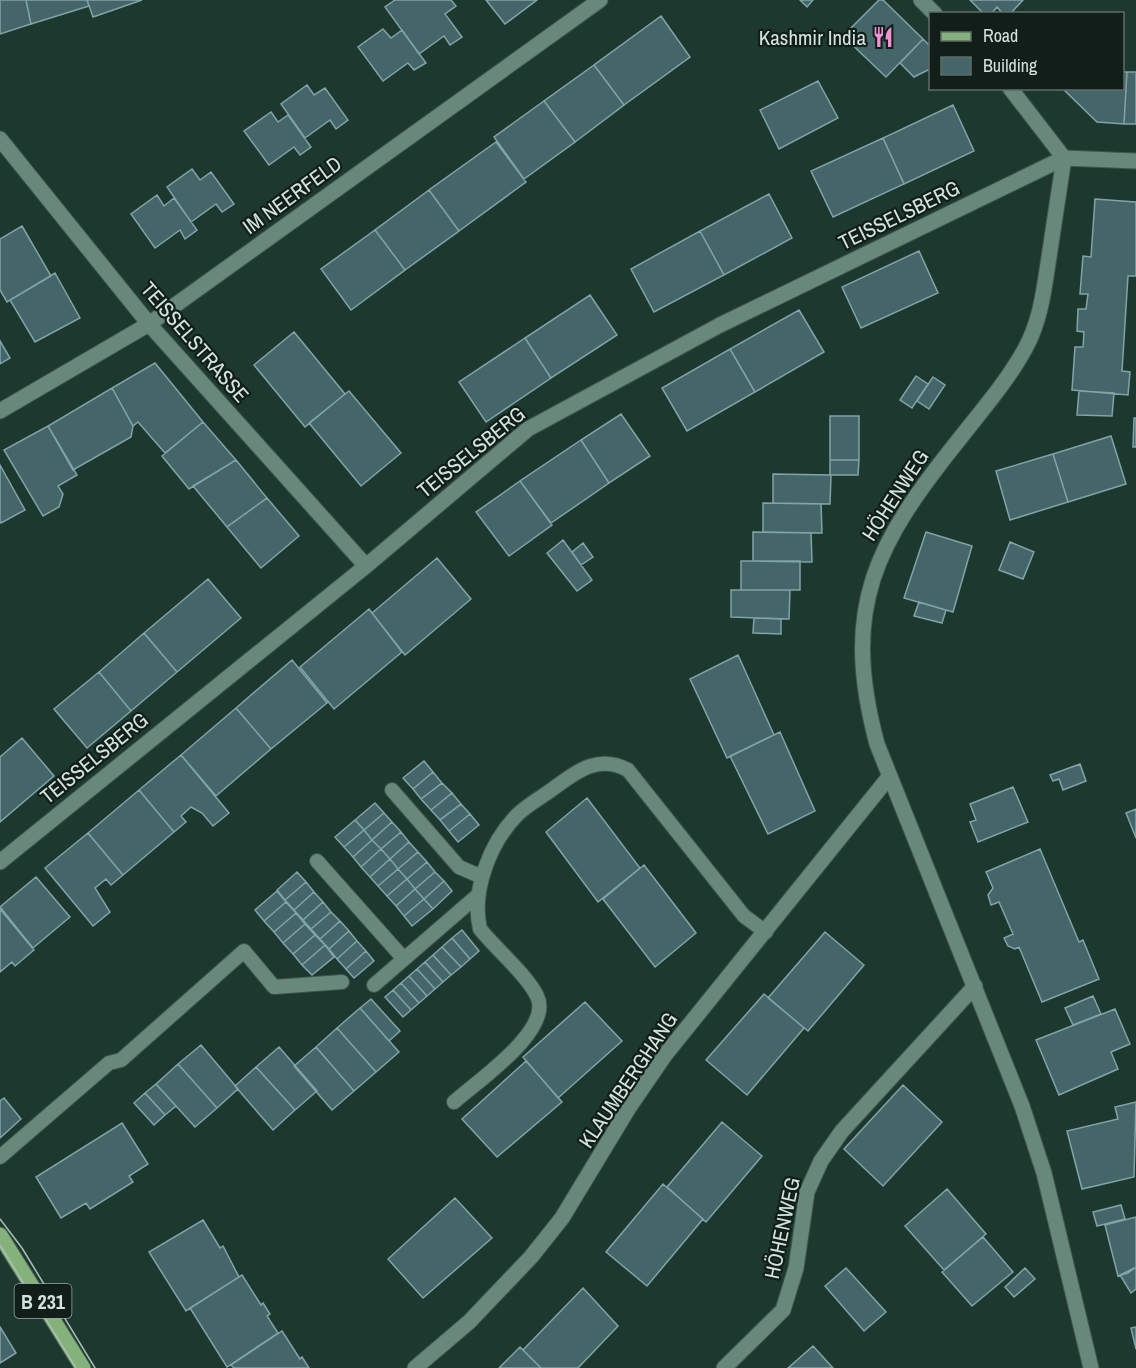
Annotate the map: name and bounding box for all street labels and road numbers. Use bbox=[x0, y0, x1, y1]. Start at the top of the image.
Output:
street label: IM NEERFELD bbox=[237, 149, 347, 241]
street label: TEISSELSBERG bbox=[834, 173, 964, 257]
street label: TEISSELSTRASSE bbox=[134, 275, 256, 409]
street label: TEISSELSBERG bbox=[411, 399, 531, 505]
street label: HÖHENWEG bbox=[855, 444, 935, 546]
street label: TEISSELSBERG bbox=[34, 705, 154, 811]
street label: KLAUMBERGHANG bbox=[572, 1006, 684, 1154]
street label: HÖHENWEG bbox=[757, 1174, 807, 1282]
road number: B 231 bbox=[15, 1284, 72, 1318]

